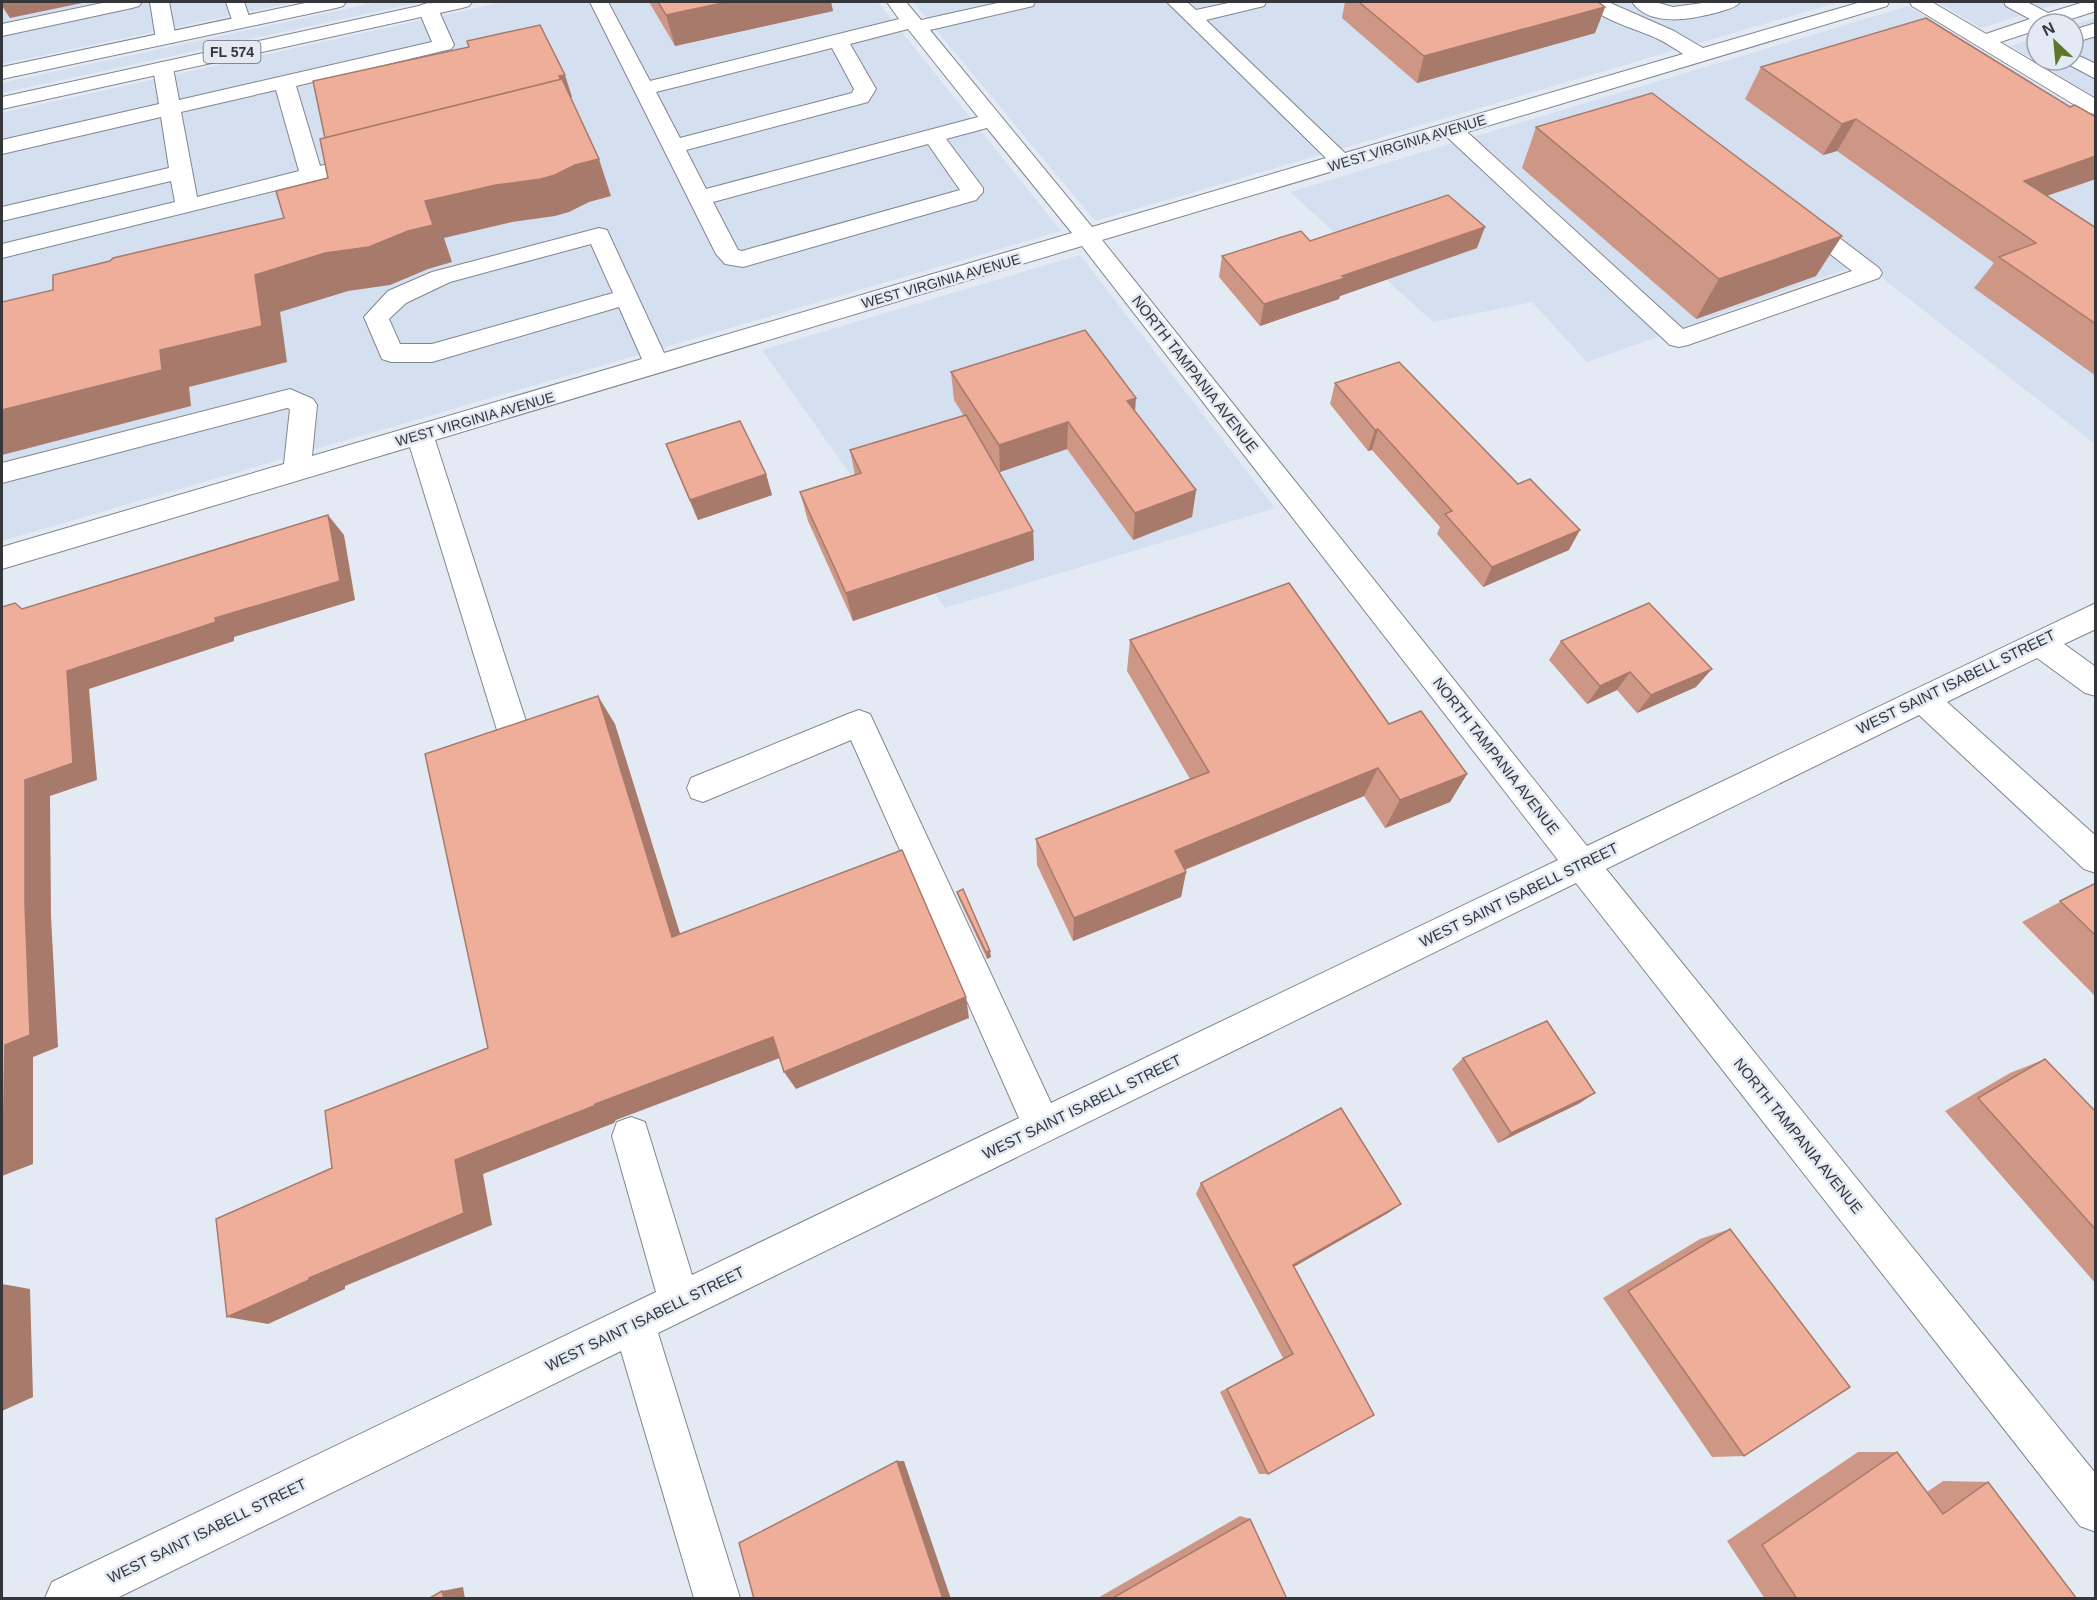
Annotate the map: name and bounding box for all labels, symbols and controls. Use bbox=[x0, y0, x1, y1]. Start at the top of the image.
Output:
north arrow bbox=[2025, 12, 2085, 72]
text: N bbox=[2040, 19, 2058, 39]
road number: FL 574 bbox=[204, 41, 260, 63]
street label: WEST VIRGINIA AVENUE bbox=[1326, 111, 1488, 175]
street label: WEST VIRGINIA AVENUE bbox=[860, 251, 1022, 311]
street label: NORTH TAMPANIA AVENUE bbox=[1129, 292, 1262, 456]
street label: WEST VIRGINIA AVENUE bbox=[394, 389, 556, 449]
street label: WEST SAINT ISABELL STREET bbox=[1854, 626, 2058, 737]
street label: NORTH TAMPANIA AVENUE bbox=[1430, 674, 1563, 838]
street label: WEST SAINT ISABELL STREET bbox=[1417, 839, 1621, 950]
street label: WEST SAINT ISABELL STREET bbox=[980, 1051, 1184, 1162]
street label: NORTH TAMPANIA AVENUE bbox=[1731, 1055, 1866, 1217]
street label: WEST SAINT ISABELL STREET bbox=[543, 1263, 747, 1374]
street label: WEST SAINT ISABELL STREET bbox=[105, 1475, 309, 1586]

